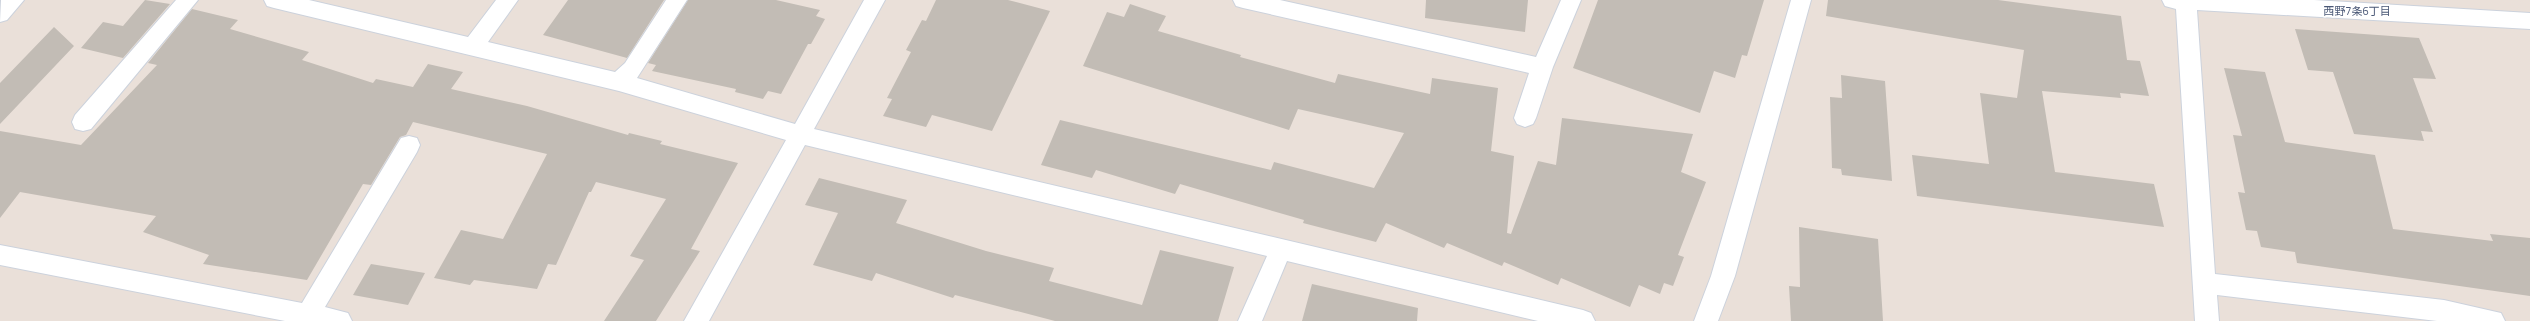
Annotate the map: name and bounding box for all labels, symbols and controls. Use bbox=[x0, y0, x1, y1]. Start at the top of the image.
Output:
district label: 西野7条6丁目 bbox=[2323, 3, 2391, 19]

